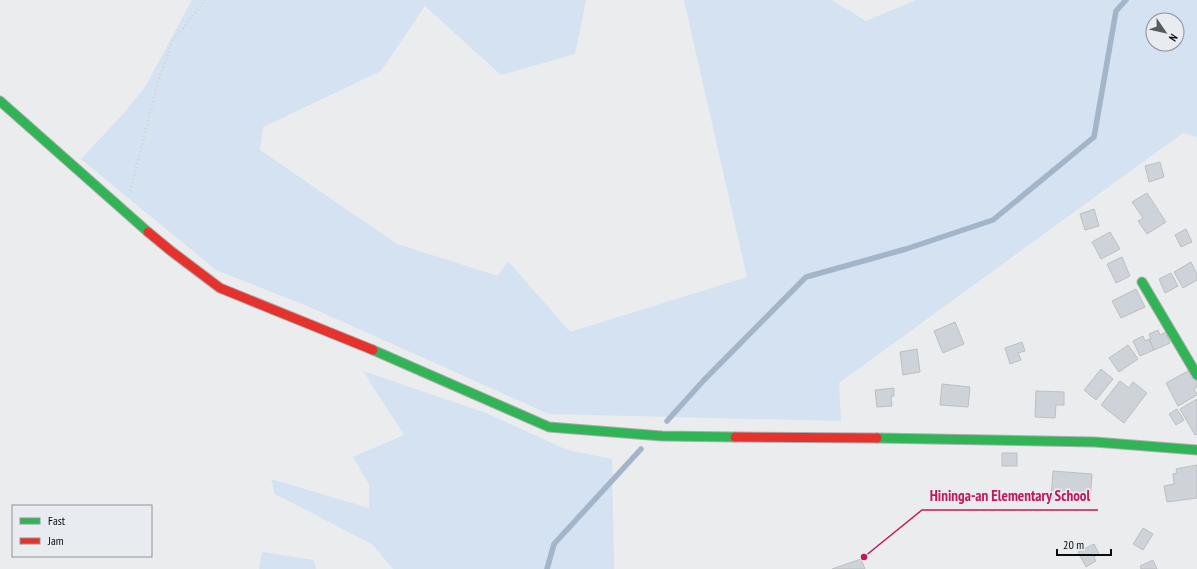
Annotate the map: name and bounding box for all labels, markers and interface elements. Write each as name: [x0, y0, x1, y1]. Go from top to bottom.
north arrow: [1145, 12, 1185, 52]
text: N: [1166, 31, 1181, 44]
callout: Hininga-an Elementary School: [922, 483, 1098, 510]
text: Hininga-an Elementary School: [930, 486, 1090, 505]
legend: [12, 505, 152, 557]
text: Fast: [48, 513, 66, 528]
scale bar: [1057, 531, 1111, 557]
text: Jam: [47, 533, 64, 548]
text: 20 m: [1063, 537, 1084, 552]

